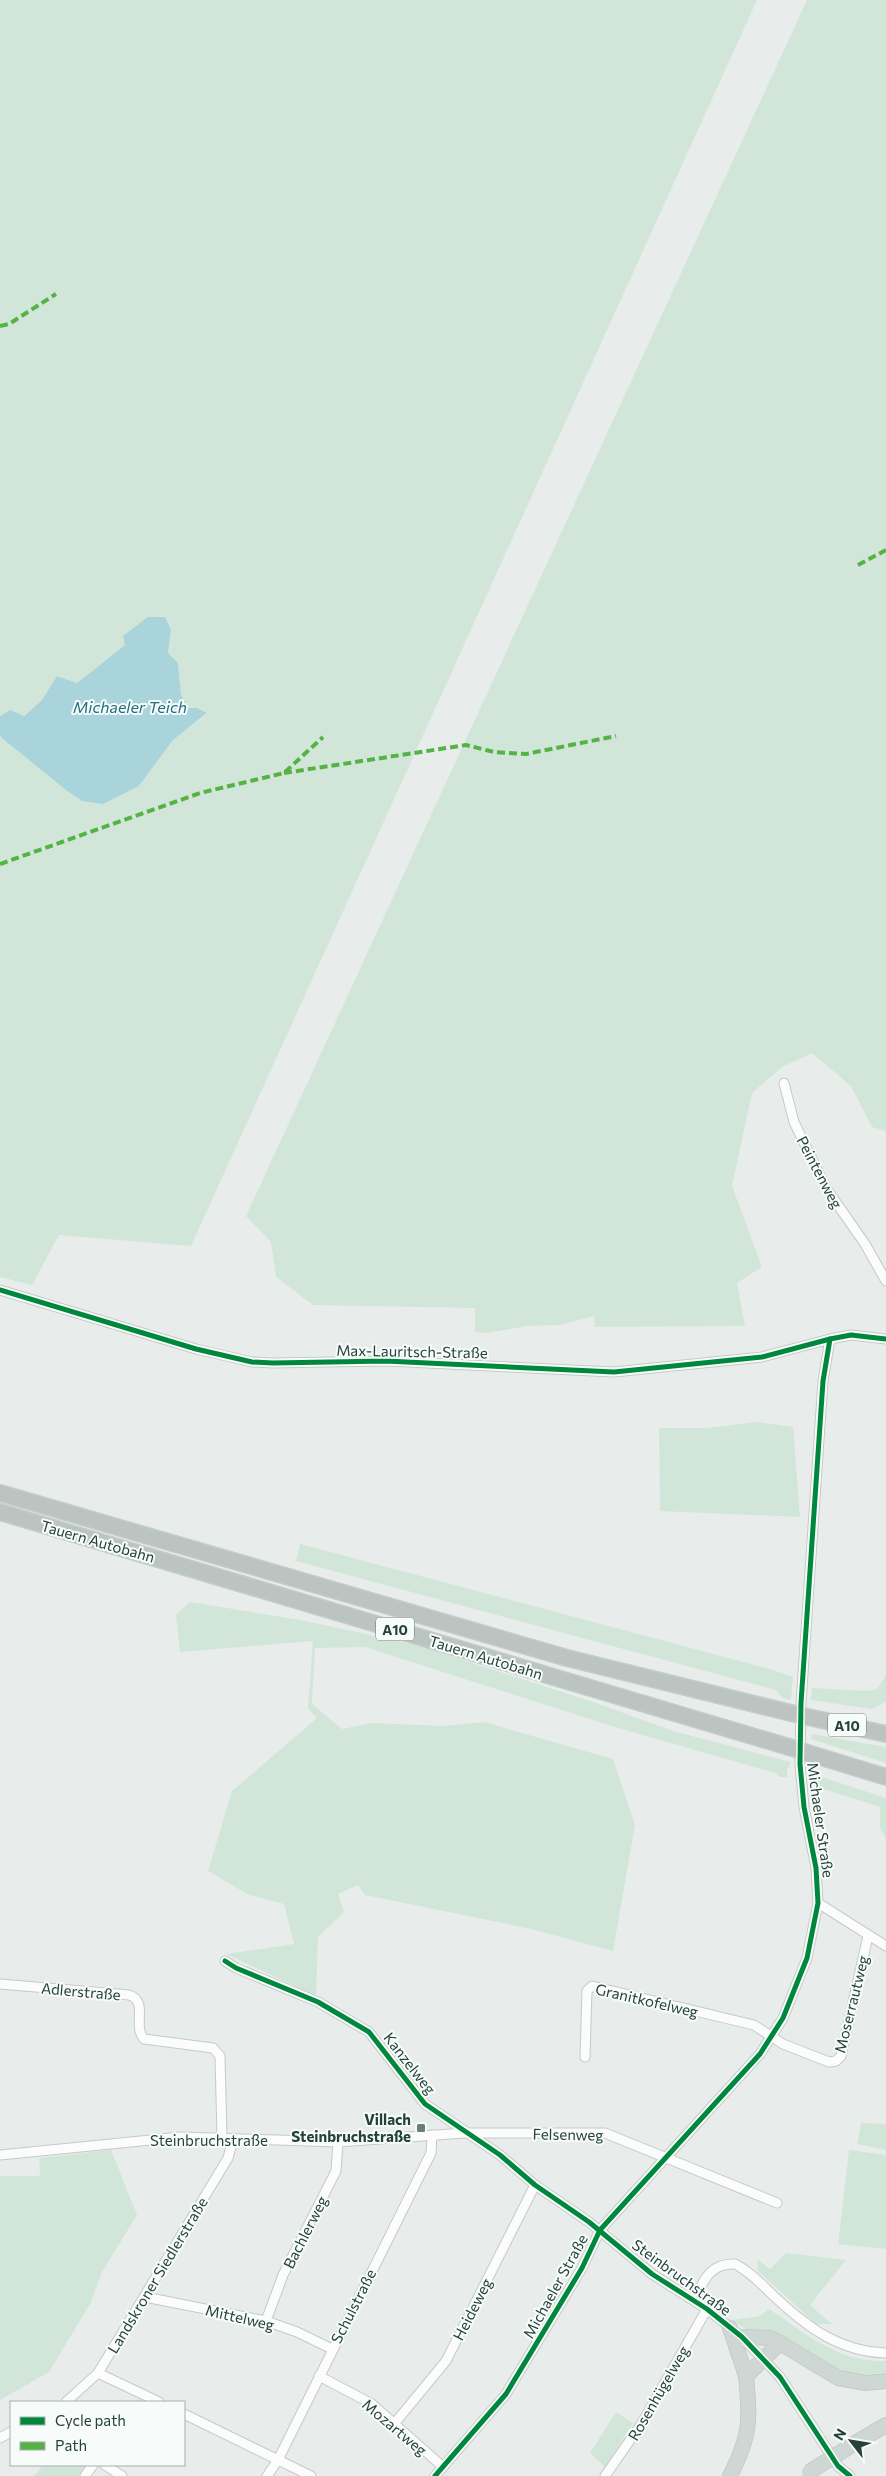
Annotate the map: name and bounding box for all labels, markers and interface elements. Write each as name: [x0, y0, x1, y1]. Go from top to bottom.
water label: Michaeler Teich: [73, 697, 187, 716]
street label: Peintenweg: [793, 1133, 847, 1211]
street label: Max-Lauritsch-Straße: [336, 1341, 488, 1361]
street label: Tauern Autobahn: [39, 1516, 157, 1566]
road number: A10: [376, 1618, 414, 1640]
street label: Tauern Autobahn: [427, 1631, 545, 1683]
road number: A10: [828, 1714, 866, 1736]
street label: Michaeler Straße: [804, 1761, 838, 1879]
street label: Moserrautweg: [830, 1953, 872, 2055]
street label: Adlerstraße: [40, 1979, 122, 2003]
street label: Granitkofelweg: [594, 1979, 700, 2021]
street label: Kanzelweg: [380, 2029, 440, 2097]
place label: Villach Steinbruchstraße: [291, 2110, 411, 2145]
marker: Villach Steinbruchstraße: [415, 2122, 427, 2134]
street label: Felsenweg: [532, 2124, 604, 2144]
street label: Steinbruchstraße: [150, 2131, 268, 2149]
street label: Bachlerweg: [279, 2193, 331, 2271]
street label: Landskroner Siedlerstraße: [103, 2194, 211, 2356]
street label: Michaeler Straße: [519, 2231, 591, 2341]
street label: Steinbruchstraße: [629, 2235, 735, 2319]
street label: Schulstraße: [327, 2266, 379, 2346]
street label: Heideweg: [449, 2275, 495, 2343]
street label: Mittelweg: [204, 2300, 276, 2334]
street label: Rosenhügelweg: [624, 2343, 692, 2443]
street label: Mozartweg: [359, 2395, 431, 2459]
legend: [10, 2401, 185, 2466]
text: Cycle path: [55, 2411, 126, 2429]
north arrow: [826, 2416, 876, 2466]
text: N: [829, 2425, 849, 2443]
text: Path: [55, 2436, 87, 2454]

